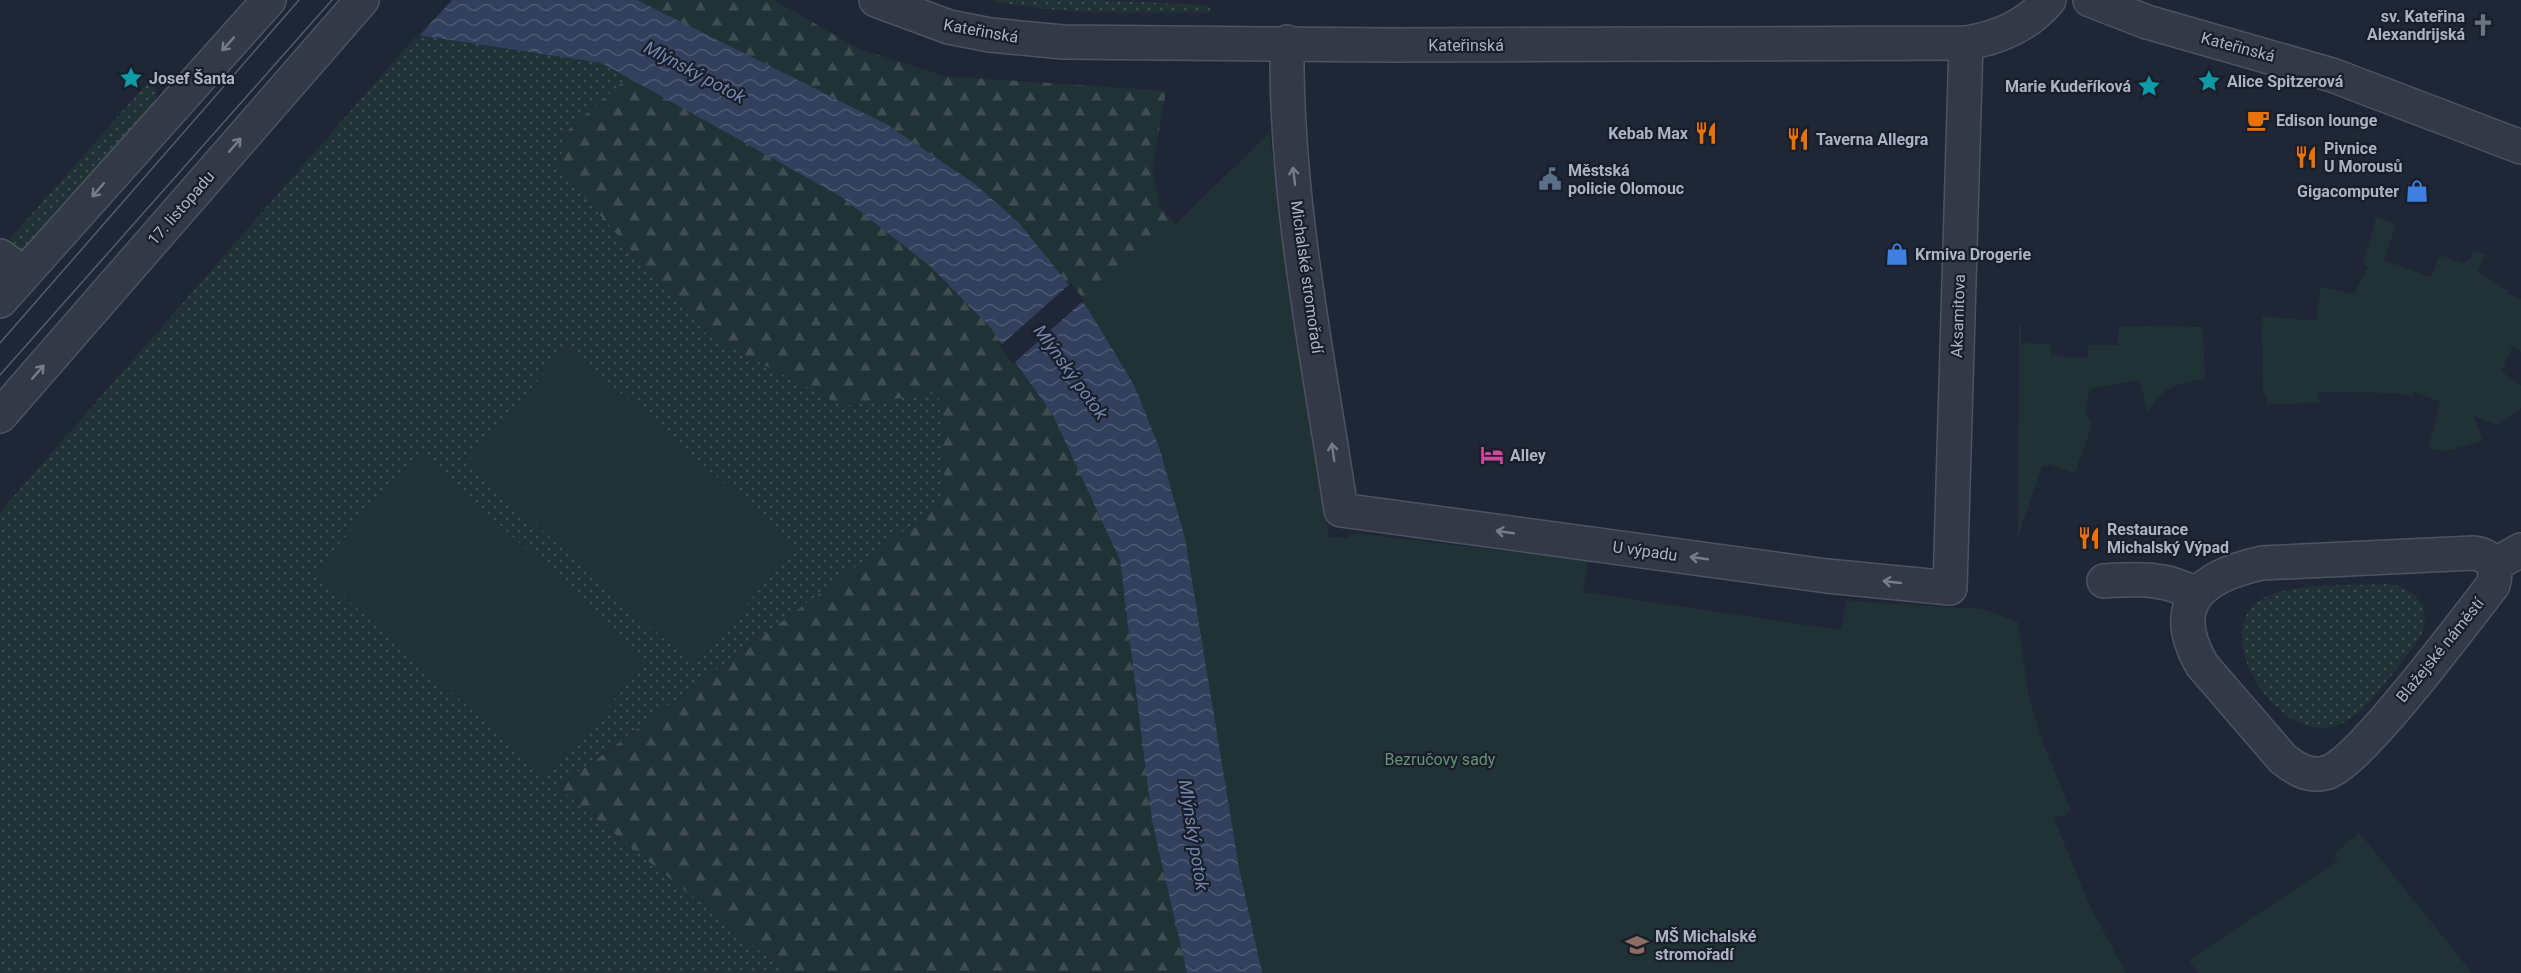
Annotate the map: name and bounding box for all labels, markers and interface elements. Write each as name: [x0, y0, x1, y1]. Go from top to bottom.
place label: sv. Kateřina Alexandrijská: [2367, 7, 2465, 44]
church icon: sv. Kateřina Alexandrijská: [2470, 12, 2496, 38]
street label: Kateřinská: [942, 15, 1020, 47]
street label: Kateřinská: [2199, 28, 2277, 66]
water label: Mlýnský potok: [641, 36, 750, 108]
street label: Kateřinská: [1428, 36, 1504, 55]
one-way arrow: [221, 37, 235, 52]
place icon: Josef Šanta: [118, 65, 144, 91]
place icon: Alice Spitzerová: [2196, 68, 2222, 94]
place label: Josef Šanta: [149, 69, 235, 88]
place label: Alice Spitzerová: [2227, 72, 2344, 91]
place icon: Marie Kudeříková: [2136, 73, 2162, 99]
place label: Marie Kudeříková: [2005, 77, 2131, 96]
cafe icon: Edison lounge: [2245, 107, 2271, 133]
place label: Edison lounge: [2276, 111, 2378, 130]
restaurant icon: Kebab Max: [1693, 120, 1719, 146]
place label: Kebab Max: [1608, 124, 1689, 143]
restaurant icon: Taverna Allegra: [1785, 126, 1811, 152]
place label: Taverna Allegra: [1816, 130, 1929, 149]
one-way arrow: [228, 138, 242, 153]
place label: Pivnice U Morousů: [2324, 139, 2402, 176]
restaurant icon: Pivnice U Morousů: [2293, 144, 2319, 170]
place label: Městská policie Olomouc: [1568, 161, 1684, 198]
public building icon: Městská policie Olomouc: [1537, 166, 1563, 192]
street label: 17. listopadu: [144, 167, 218, 249]
one-way arrow: [1288, 167, 1299, 187]
shop icon: Gigacomputer: [2404, 178, 2430, 204]
one-way arrow: [91, 182, 105, 197]
place label: Gigacomputer: [2297, 182, 2399, 201]
street label: Michalské stromořadí: [1287, 199, 1327, 356]
shop icon: Krmiva Drogerie: [1884, 241, 1910, 267]
place label: Krmiva Drogerie: [1915, 245, 2032, 264]
street label: Aksamitova: [1947, 274, 1969, 358]
water label: Mlýnský potok: [1030, 321, 1113, 424]
one-way arrow: [31, 365, 45, 380]
hotel icon: Alley: [1479, 442, 1505, 468]
one-way arrow: [1327, 443, 1338, 463]
place label: Alley: [1510, 446, 1547, 465]
place label: Restaurace Michalský Výpad: [2107, 520, 2229, 557]
restaurant icon: Restaurace Michalský Výpad: [2076, 525, 2102, 551]
one-way arrow: [1496, 527, 1516, 538]
street label: U výpadu: [1611, 537, 1679, 565]
one-way arrow: [1689, 553, 1709, 564]
one-way arrow: [1883, 576, 1902, 587]
street label: Blažejské náměstí: [2392, 593, 2489, 706]
park label: Bezručovy sady: [1385, 750, 1496, 769]
water label: Mlýnský potok: [1175, 778, 1213, 893]
place label: MŠ Michalské stromořadí: [1655, 927, 1757, 964]
school or university icon: MŠ Michalské stromořadí: [1624, 932, 1650, 958]

